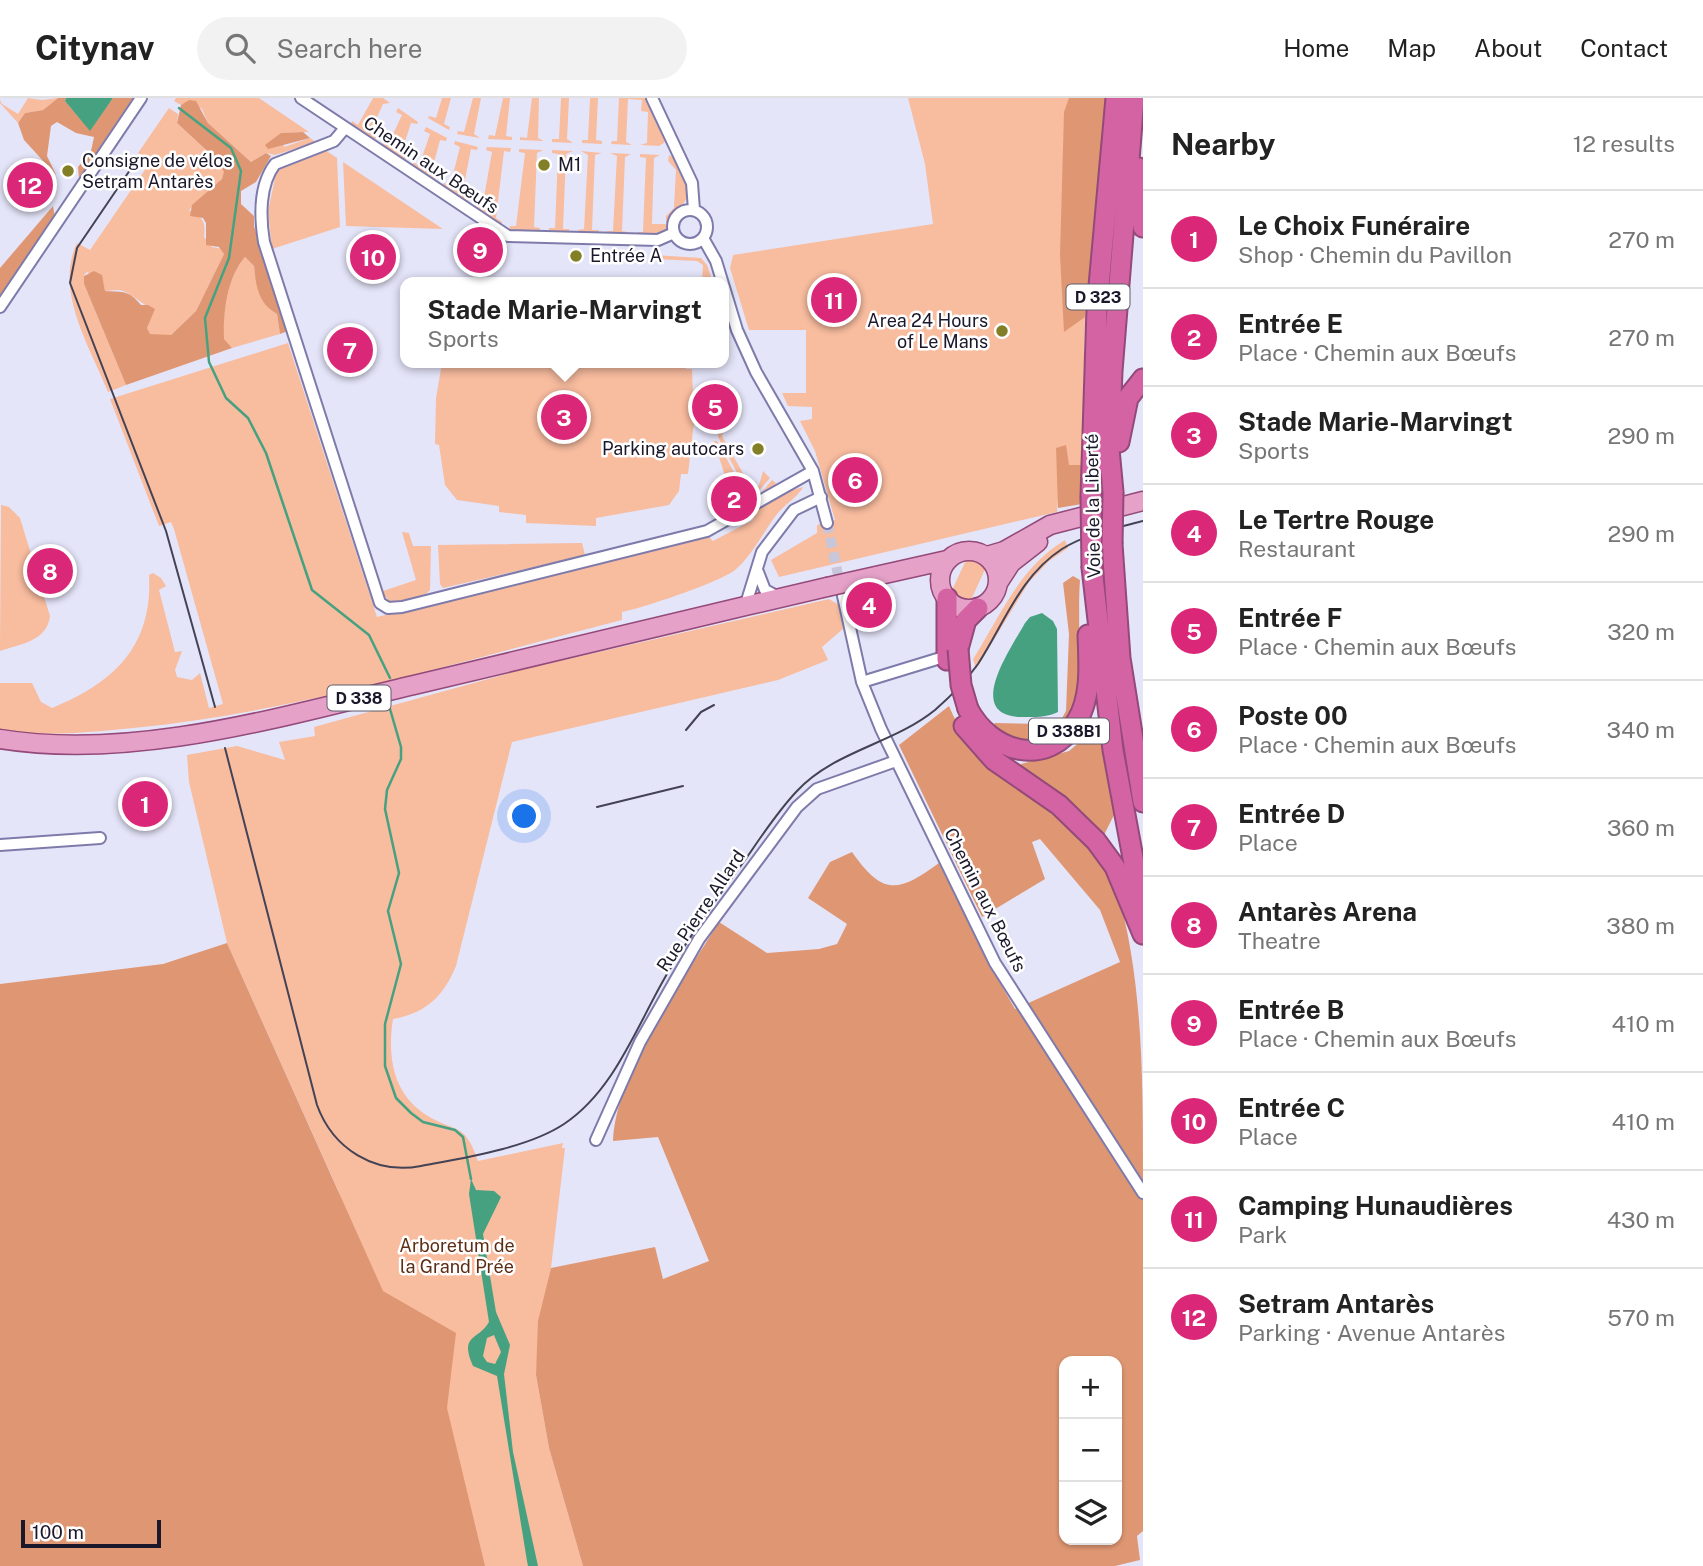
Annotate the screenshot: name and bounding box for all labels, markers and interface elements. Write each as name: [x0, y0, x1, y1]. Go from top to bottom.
search box: [197, 17, 687, 80]
text: Citynav: [35, 29, 155, 67]
icon: search: [221, 29, 259, 67]
text: Search here: [277, 33, 423, 64]
text: Home: [1283, 34, 1349, 62]
text: Map: [1387, 34, 1436, 62]
text: About: [1474, 34, 1542, 62]
text: Contact: [1580, 34, 1668, 62]
street label: Chemin aux Bœufs: [360, 112, 503, 218]
text: Nearby: [1171, 126, 1275, 162]
text: 12 results: [1573, 130, 1675, 157]
place label: Consigne de vélos Setram Antarès: [82, 150, 233, 192]
place label: M1: [558, 154, 581, 175]
marker: M1: [536, 157, 552, 173]
pin: 12: [7, 159, 53, 211]
marker: Consigne de vélos Setram Antarès: [60, 163, 76, 179]
text: Le Choix Funéraire: [1238, 210, 1470, 241]
pin: 9: [457, 224, 503, 276]
text: 1: [1189, 226, 1199, 253]
text: 270 m: [1608, 226, 1675, 253]
pin: 10: [350, 231, 396, 283]
text: Shop · Chemin du Pavillon: [1238, 241, 1512, 268]
place label: Entrée A: [590, 245, 662, 266]
marker: Entrée A: [568, 248, 584, 264]
pin: 11: [811, 274, 857, 326]
popup: [400, 277, 729, 368]
road number: D 323: [1066, 284, 1130, 309]
text: Stade Marie-Marvingt: [427, 294, 702, 325]
text: Entrée E: [1238, 308, 1343, 339]
place label: Area 24 Hours of Le Mans: [867, 310, 988, 352]
marker: Area 24 Hours of Le Mans: [994, 323, 1010, 339]
pin: 7: [327, 324, 373, 376]
text: 2: [1187, 324, 1201, 351]
text: 270 m: [1608, 324, 1675, 351]
text: Sports: [427, 325, 499, 352]
text: Place · Chemin aux Bœufs: [1238, 339, 1516, 366]
pin: 5: [692, 381, 738, 433]
pin: 3: [541, 391, 587, 443]
text: Stade Marie-Marvingt: [1238, 406, 1513, 437]
text: 3: [1186, 422, 1202, 449]
text: 290 m: [1608, 422, 1675, 449]
street label: Voie de la Liberté: [1081, 434, 1104, 579]
text: Sports: [1238, 437, 1309, 464]
place label: Parking autocars: [602, 438, 744, 459]
marker: Parking autocars: [750, 441, 766, 457]
pin: 6: [832, 454, 878, 506]
pin: 2: [711, 473, 757, 525]
text: Le Tertre Rouge: [1238, 504, 1434, 535]
text: 4: [1186, 520, 1202, 547]
text: 290 m: [1608, 520, 1675, 547]
text: Restaurant: [1238, 535, 1356, 562]
pin: 8: [27, 545, 73, 597]
pin: 4: [846, 579, 892, 631]
text: Entrée F: [1238, 602, 1343, 633]
text: 5: [1186, 618, 1202, 645]
text: 320 m: [1607, 618, 1675, 645]
text: Place · Chemin aux Bœufs: [1238, 633, 1516, 660]
road number: D 338: [328, 685, 390, 710]
text: Poste 00: [1238, 700, 1348, 731]
text: 6: [1186, 716, 1202, 743]
text: 340 m: [1607, 716, 1675, 743]
road number: D 338B1: [1029, 718, 1109, 744]
text: Place · Chemin aux Bœufs: [1238, 731, 1516, 758]
pin: 1: [122, 778, 168, 830]
text: Entrée D: [1238, 798, 1345, 829]
your location: [507, 799, 541, 833]
text: 7: [1187, 814, 1201, 841]
text: 360 m: [1607, 814, 1675, 841]
street label: Chemin aux Bœufs: [940, 824, 1031, 975]
text: Place: [1238, 829, 1298, 856]
street label: Rue Pierre Allard: [652, 846, 749, 976]
text: Antarès Arena: [1238, 896, 1417, 927]
text: 8: [1186, 912, 1202, 939]
text: 380 m: [1606, 912, 1675, 939]
text: Theatre: [1238, 927, 1321, 954]
text: Entrée B: [1238, 994, 1344, 1025]
text: 9: [1186, 1010, 1202, 1037]
text: 410 m: [1612, 1010, 1675, 1037]
text: Place · Chemin aux Bœufs: [1238, 1025, 1516, 1052]
text: Entrée C: [1238, 1092, 1345, 1123]
text: 10: [1182, 1108, 1206, 1135]
text: 410 m: [1612, 1108, 1675, 1135]
text: Place: [1238, 1123, 1298, 1150]
text: Camping Hunaudières: [1238, 1190, 1513, 1221]
text: 11: [1184, 1206, 1204, 1233]
text: 430 m: [1607, 1206, 1675, 1233]
text: Park: [1238, 1221, 1287, 1248]
park label: Arboretum de la Grand Prée: [399, 1235, 515, 1277]
text: Setram Antarès: [1238, 1288, 1434, 1319]
text: 12: [1182, 1304, 1206, 1331]
text: 570 m: [1607, 1304, 1675, 1331]
text: Parking · Avenue Antarès: [1238, 1319, 1505, 1346]
map controls: [1059, 1356, 1122, 1545]
button: +: [1059, 1356, 1122, 1419]
button: −: [1059, 1419, 1122, 1482]
button: layers: [1059, 1482, 1122, 1545]
scale bar: [21, 1517, 161, 1549]
text: 100 m: [32, 1521, 84, 1543]

